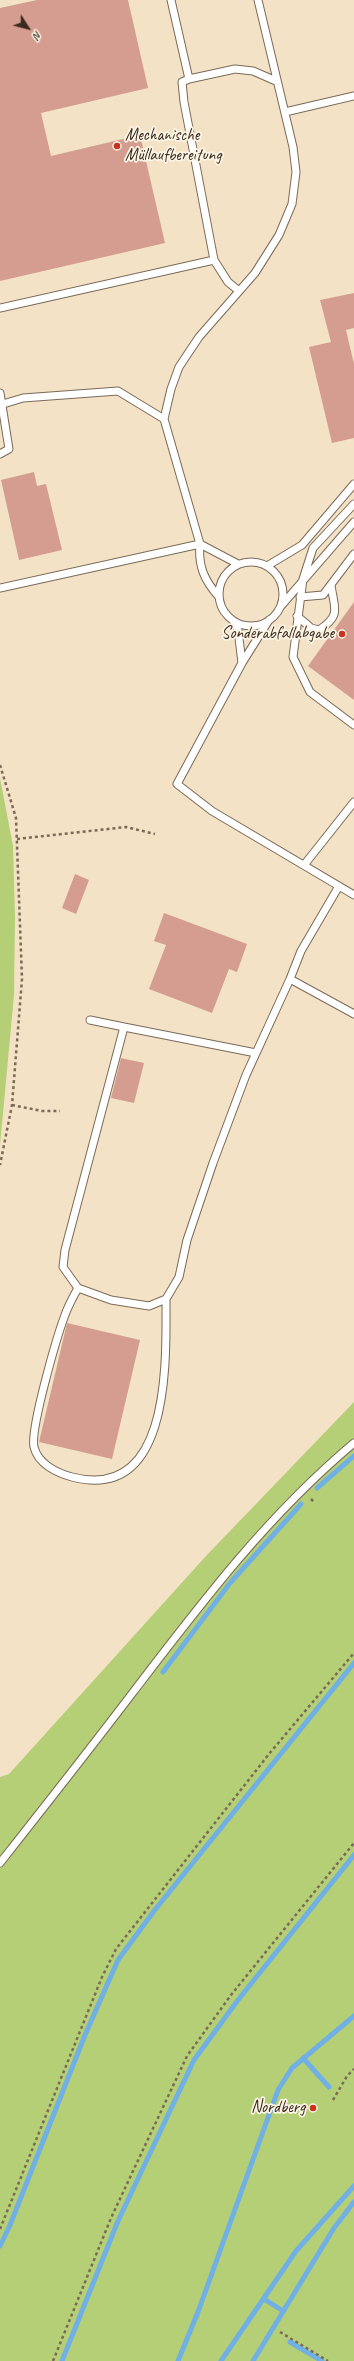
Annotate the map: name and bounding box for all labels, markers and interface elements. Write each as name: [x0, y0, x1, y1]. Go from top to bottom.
north arrow: [8, 8, 48, 48]
text: N: [30, 28, 45, 42]
place label: Mechanische Müllaufbereitung: [125, 126, 221, 166]
marker: Mechanische Müllaufbereitung: [112, 141, 122, 151]
place label: Sonderabfallabgabe: [221, 624, 334, 644]
marker: Sonderabfallabgabe: [337, 629, 347, 639]
place label: Nordberg: [251, 2098, 305, 2118]
marker: Nordberg: [308, 2103, 318, 2113]

